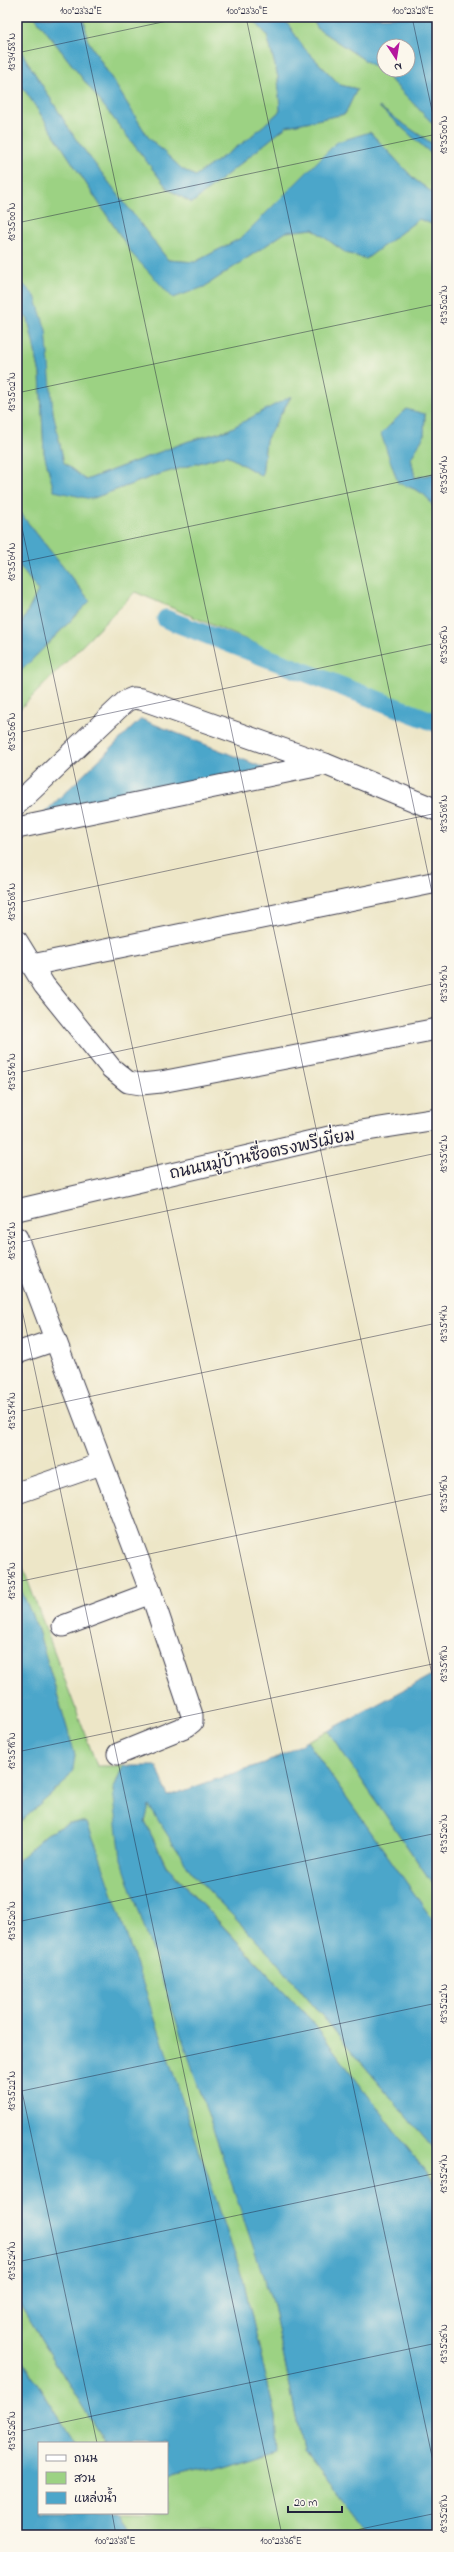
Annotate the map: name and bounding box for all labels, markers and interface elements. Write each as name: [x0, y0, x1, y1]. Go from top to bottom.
text: 100°23'32"E: [60, 4, 102, 19]
text: 100°23'30"E: [226, 4, 268, 19]
text: 100°23'28"E: [392, 4, 434, 19]
text: 13°34'58"N: [5, 33, 20, 71]
north arrow: [376, 38, 416, 78]
text: N: [393, 58, 403, 75]
text: 13°35'00"N: [437, 115, 452, 154]
text: 13°35'00"N: [5, 202, 20, 241]
text: 13°35'02"N: [437, 285, 452, 325]
text: 13°35'02"N: [5, 372, 20, 412]
text: 13°35'04"N: [437, 456, 452, 494]
text: 13°35'04"N: [5, 543, 20, 581]
text: 13°35'06"N: [437, 625, 452, 664]
text: 13°35'06"N: [5, 712, 20, 751]
text: 13°35'08"N: [437, 795, 452, 833]
text: 13°35'08"N: [5, 883, 20, 921]
text: 13°35'10"N: [437, 965, 452, 1003]
text: 13°35'10"N: [5, 1053, 20, 1091]
street label: ถนนหมู่บ้านซื่อตรงพรีเมี่ยม: [166, 1119, 357, 1186]
text: 13°35'12"N: [437, 1135, 452, 1173]
text: 13°35'12"N: [5, 1222, 20, 1260]
text: 13°35'14"N: [437, 1305, 452, 1343]
text: 13°35'14"N: [5, 1392, 20, 1430]
text: 13°35'16"N: [437, 1475, 452, 1513]
text: 13°35'16"N: [5, 1562, 20, 1600]
text: 13°35'18"N: [437, 1645, 452, 1682]
text: 13°35'18"N: [5, 1732, 20, 1769]
text: 13°35'20"N: [437, 1814, 452, 1854]
text: 13°35'20"N: [5, 1901, 20, 1941]
text: 13°35'22"N: [437, 1984, 452, 2024]
text: 13°35'22"N: [5, 2071, 20, 2111]
text: 13°35'24"N: [437, 2154, 452, 2194]
text: 13°35'24"N: [5, 2241, 20, 2281]
text: 13°35'26"N: [437, 2324, 452, 2364]
text: 13°35'26"N: [5, 2411, 20, 2451]
legend: [38, 2442, 168, 2514]
text: ถนน: [74, 2450, 98, 2468]
text: สวน: [74, 2470, 95, 2488]
text: แหล่งน้ำ: [74, 2487, 117, 2508]
scale bar: [288, 2488, 342, 2514]
text: 20 m: [294, 2494, 317, 2512]
text: 13°35'28"N: [437, 2494, 452, 2533]
text: 100°23'38"E: [95, 2534, 135, 2549]
text: 100°23'36"E: [260, 2534, 302, 2549]

